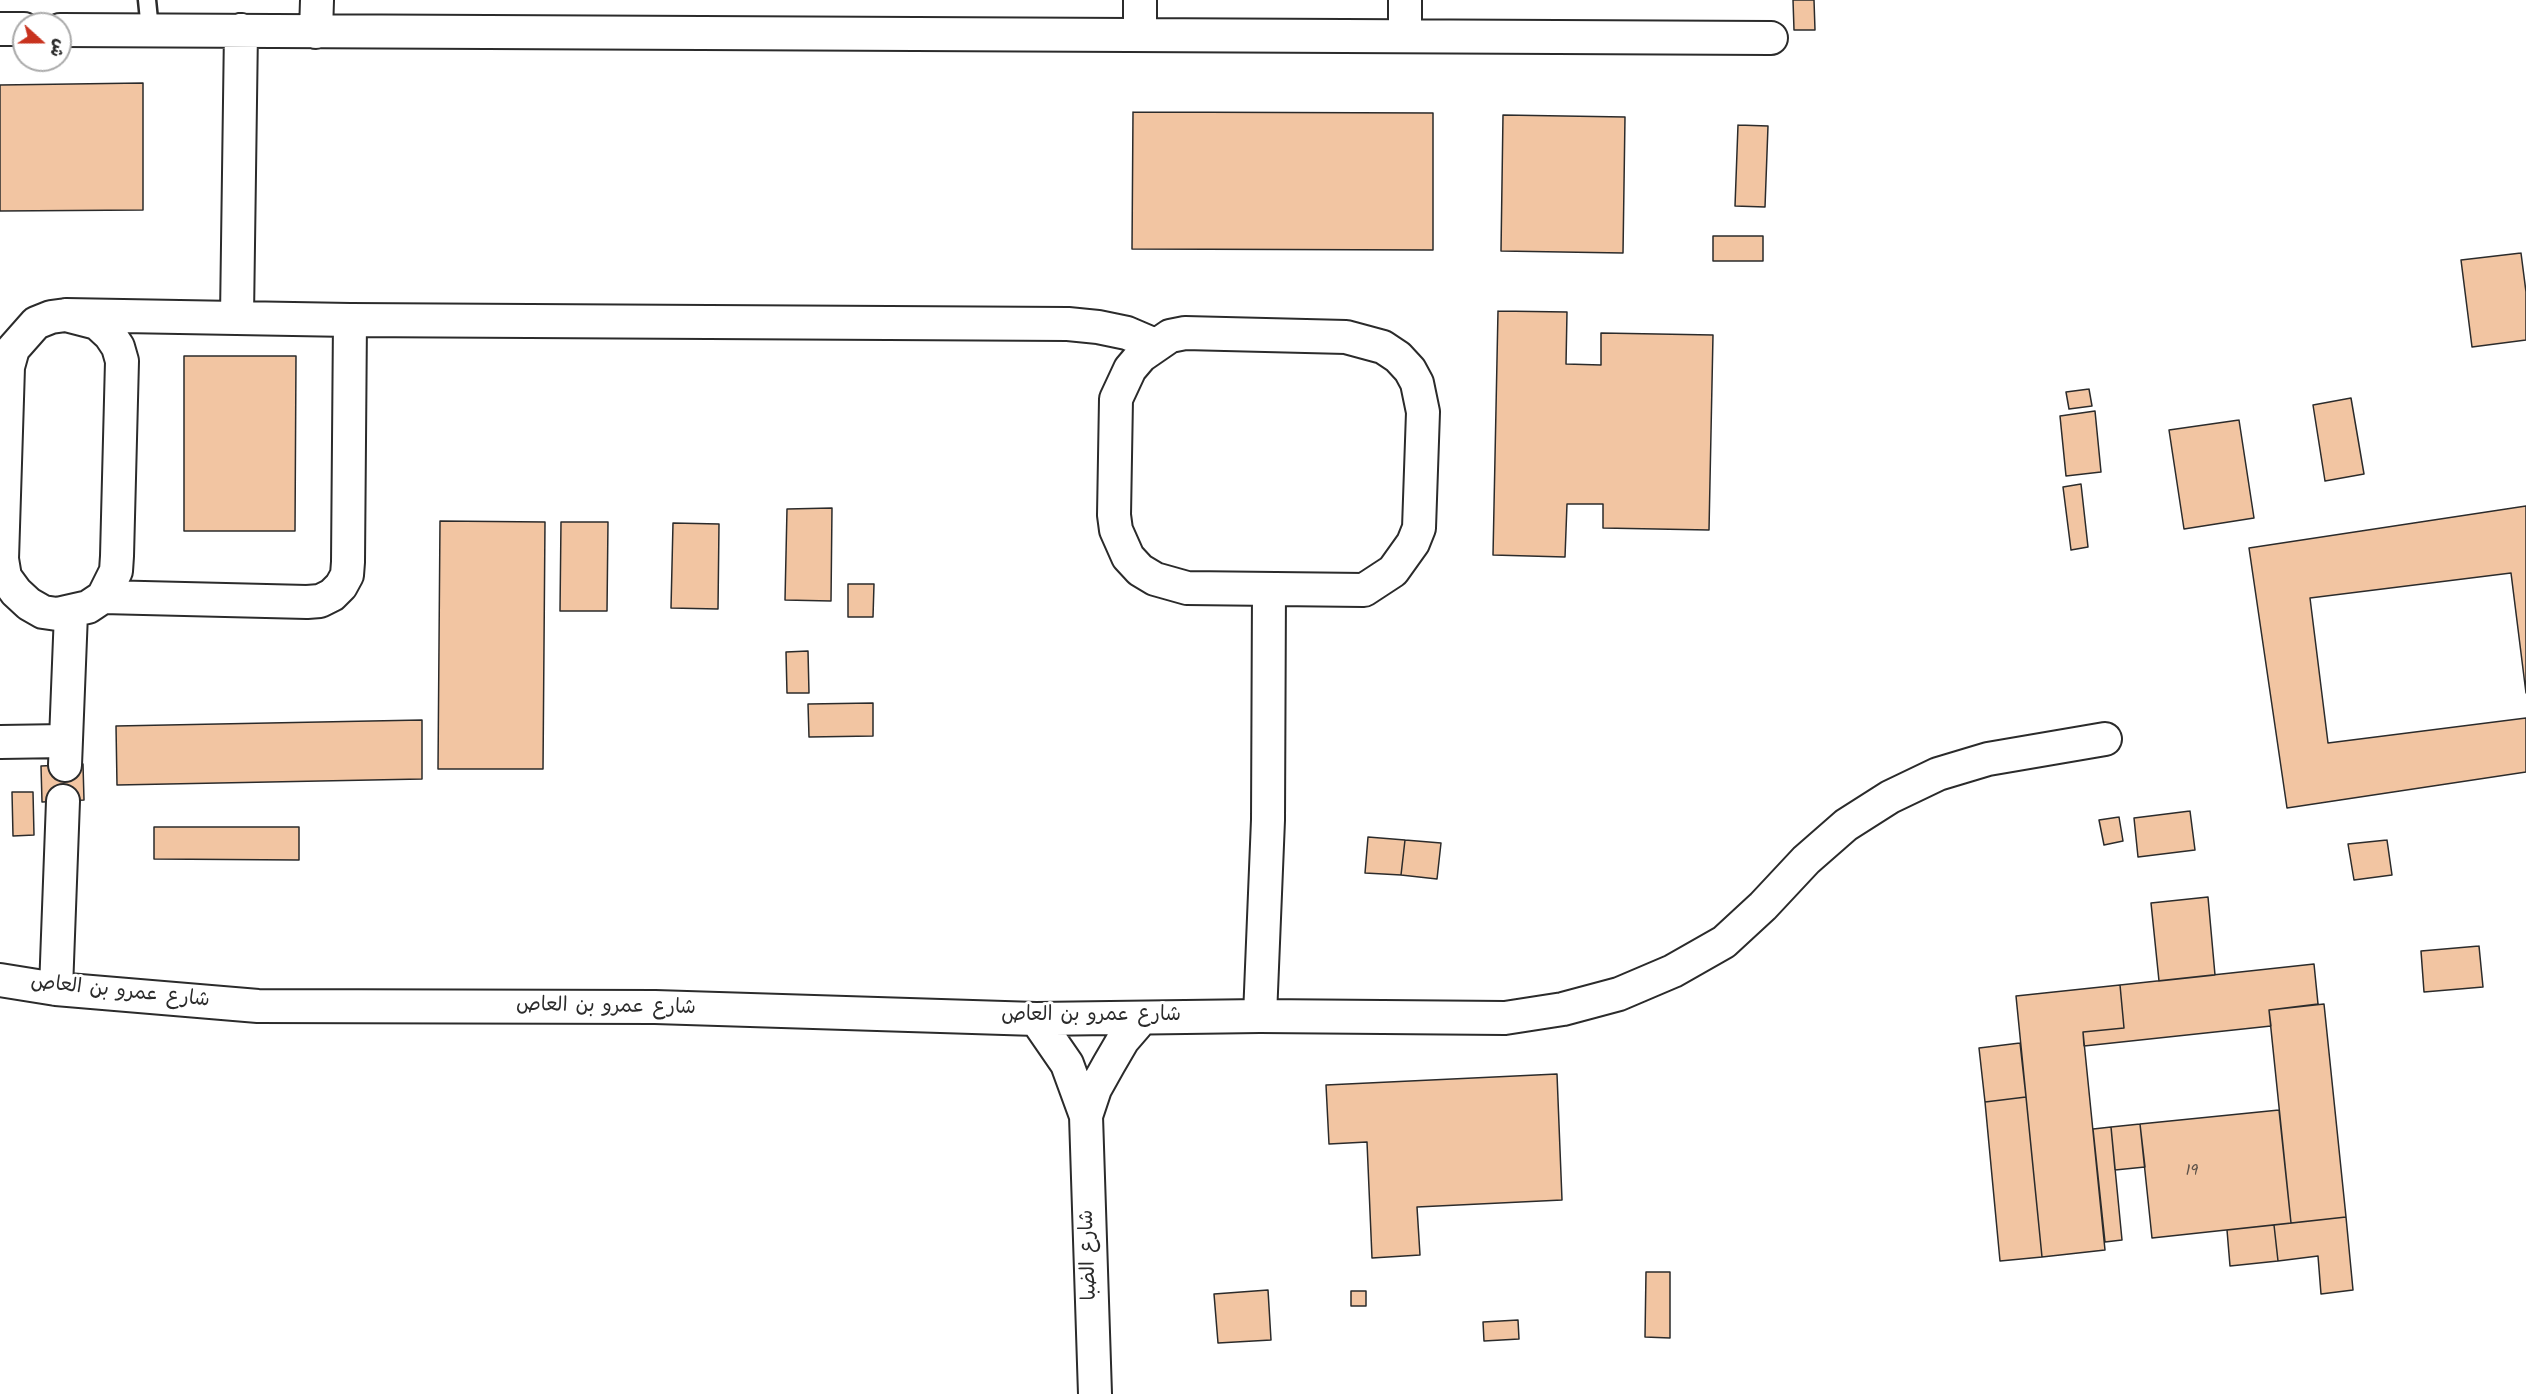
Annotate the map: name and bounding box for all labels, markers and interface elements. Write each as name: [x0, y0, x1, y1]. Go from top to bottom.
north arrow: [12, 12, 72, 72]
text: ش: [43, 35, 72, 61]
street label: شارع عمرو بن العاص: [29, 972, 211, 1014]
street label: شارع عمرو بن العاص: [516, 994, 696, 1022]
street label: شارع عمرو بن العاص: [1001, 1005, 1181, 1029]
house number: 19: [2186, 1162, 2198, 1182]
street label: شارع الضبا: [1076, 1209, 1104, 1301]

